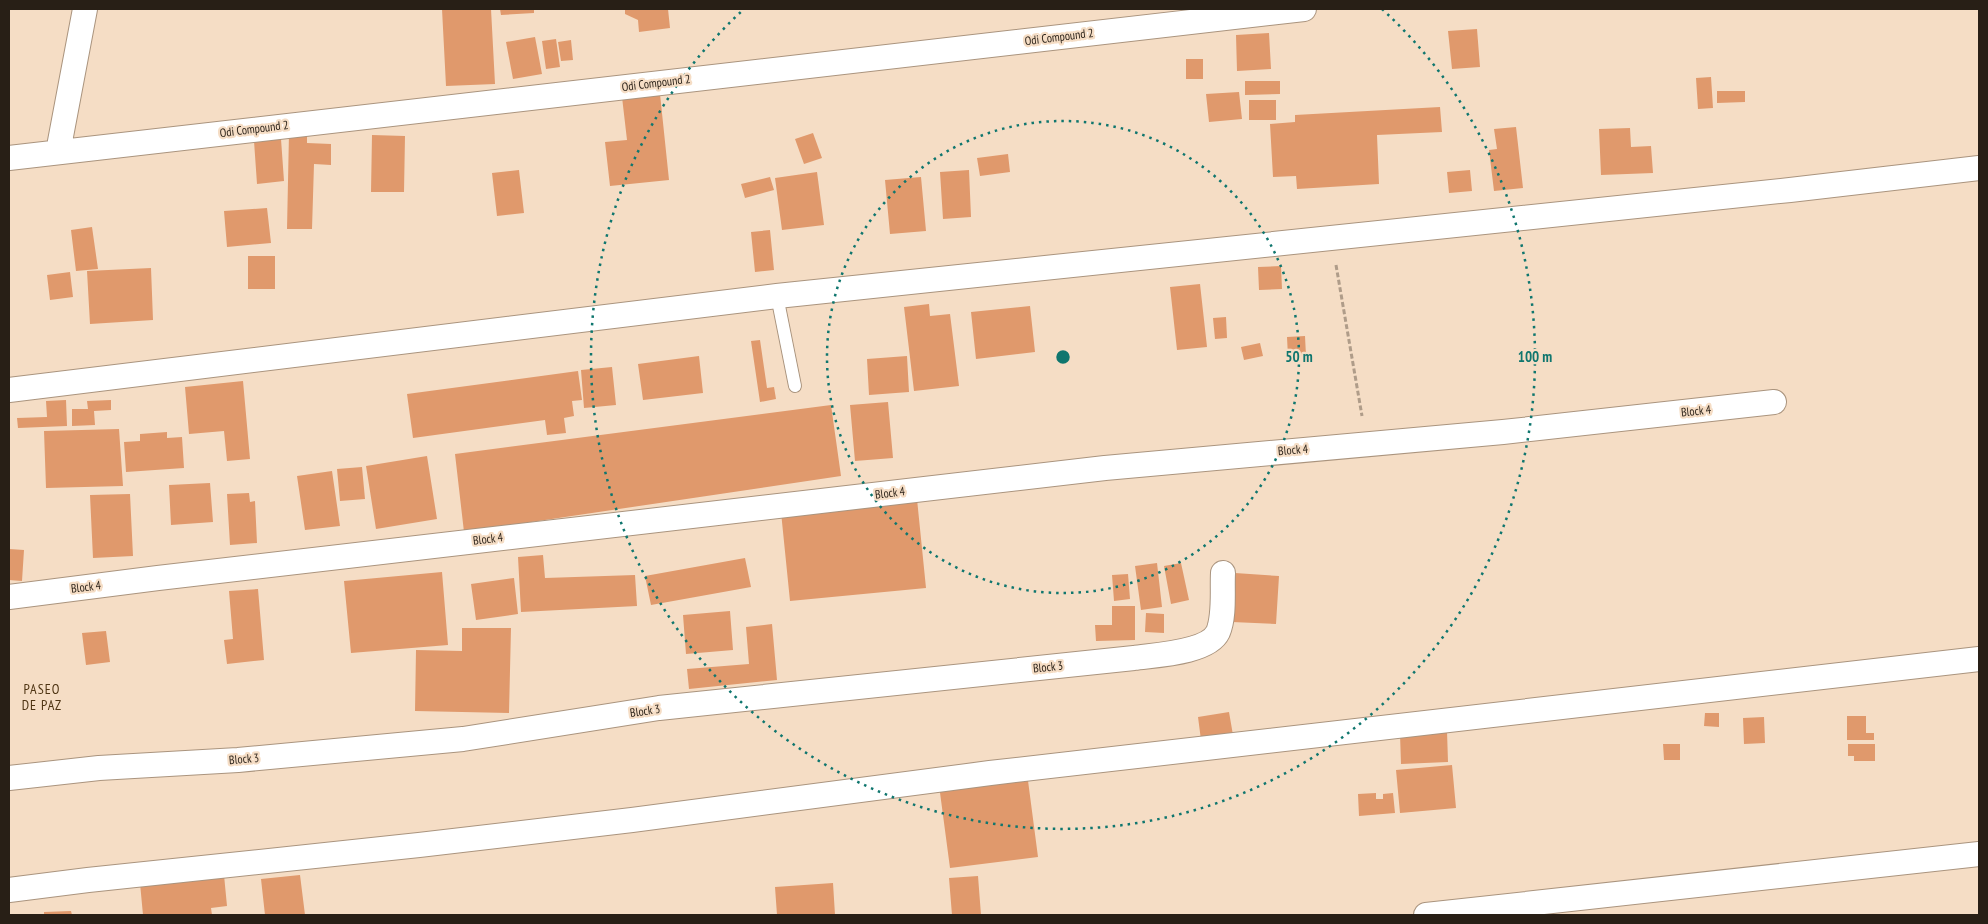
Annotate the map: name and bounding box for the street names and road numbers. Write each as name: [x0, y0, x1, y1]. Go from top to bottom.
street label: Odi Compound 2: [1024, 25, 1094, 48]
street label: Odi Compound 2: [621, 71, 691, 94]
street label: Odi Compound 2: [219, 117, 289, 140]
street label: Block 4: [1680, 401, 1712, 420]
street label: Block 4: [1277, 441, 1309, 458]
street label: Block 4: [874, 483, 906, 502]
street label: Block 4: [472, 529, 504, 548]
street label: Block 4: [70, 577, 102, 596]
street label: Block 3: [1032, 657, 1064, 676]
street label: Block 3: [629, 701, 661, 720]
street label: Block 3: [228, 750, 260, 767]

